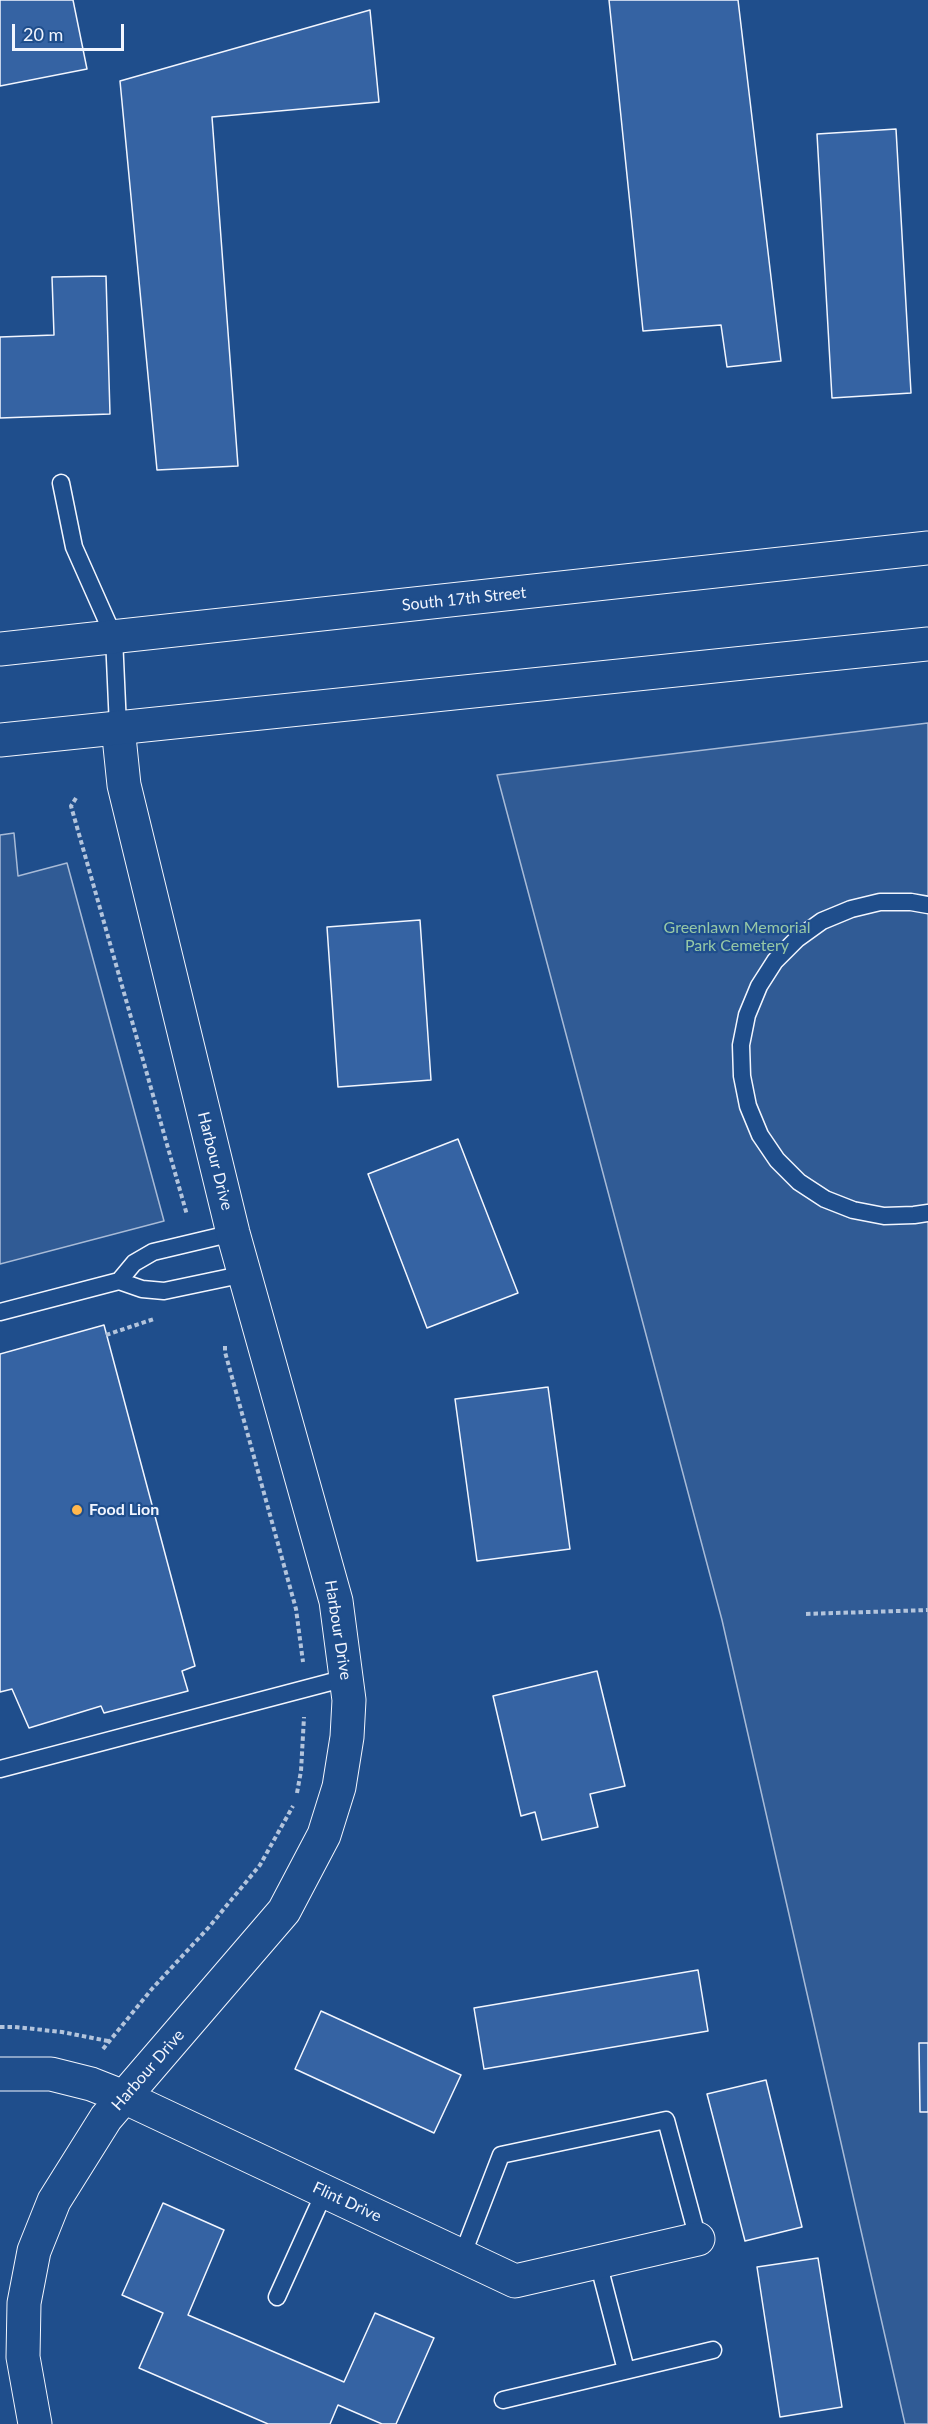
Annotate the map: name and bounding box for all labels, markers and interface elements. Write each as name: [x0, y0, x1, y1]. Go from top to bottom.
scale bar: [15, 12, 128, 50]
text: 20 m: [23, 23, 63, 45]
street label: South 17th Street: [401, 583, 527, 615]
park label: Greenlawn Memorial Park Cemetery: [664, 918, 810, 956]
street label: Harbour Drive: [193, 1110, 237, 1212]
place label: Food Lion: [89, 1500, 159, 1520]
marker: Food Lion: [70, 1503, 84, 1517]
street label: Harbour Drive: [321, 1579, 355, 1681]
street label: Harbour Drive: [108, 2026, 188, 2114]
street label: Flint Drive: [310, 2178, 384, 2226]

